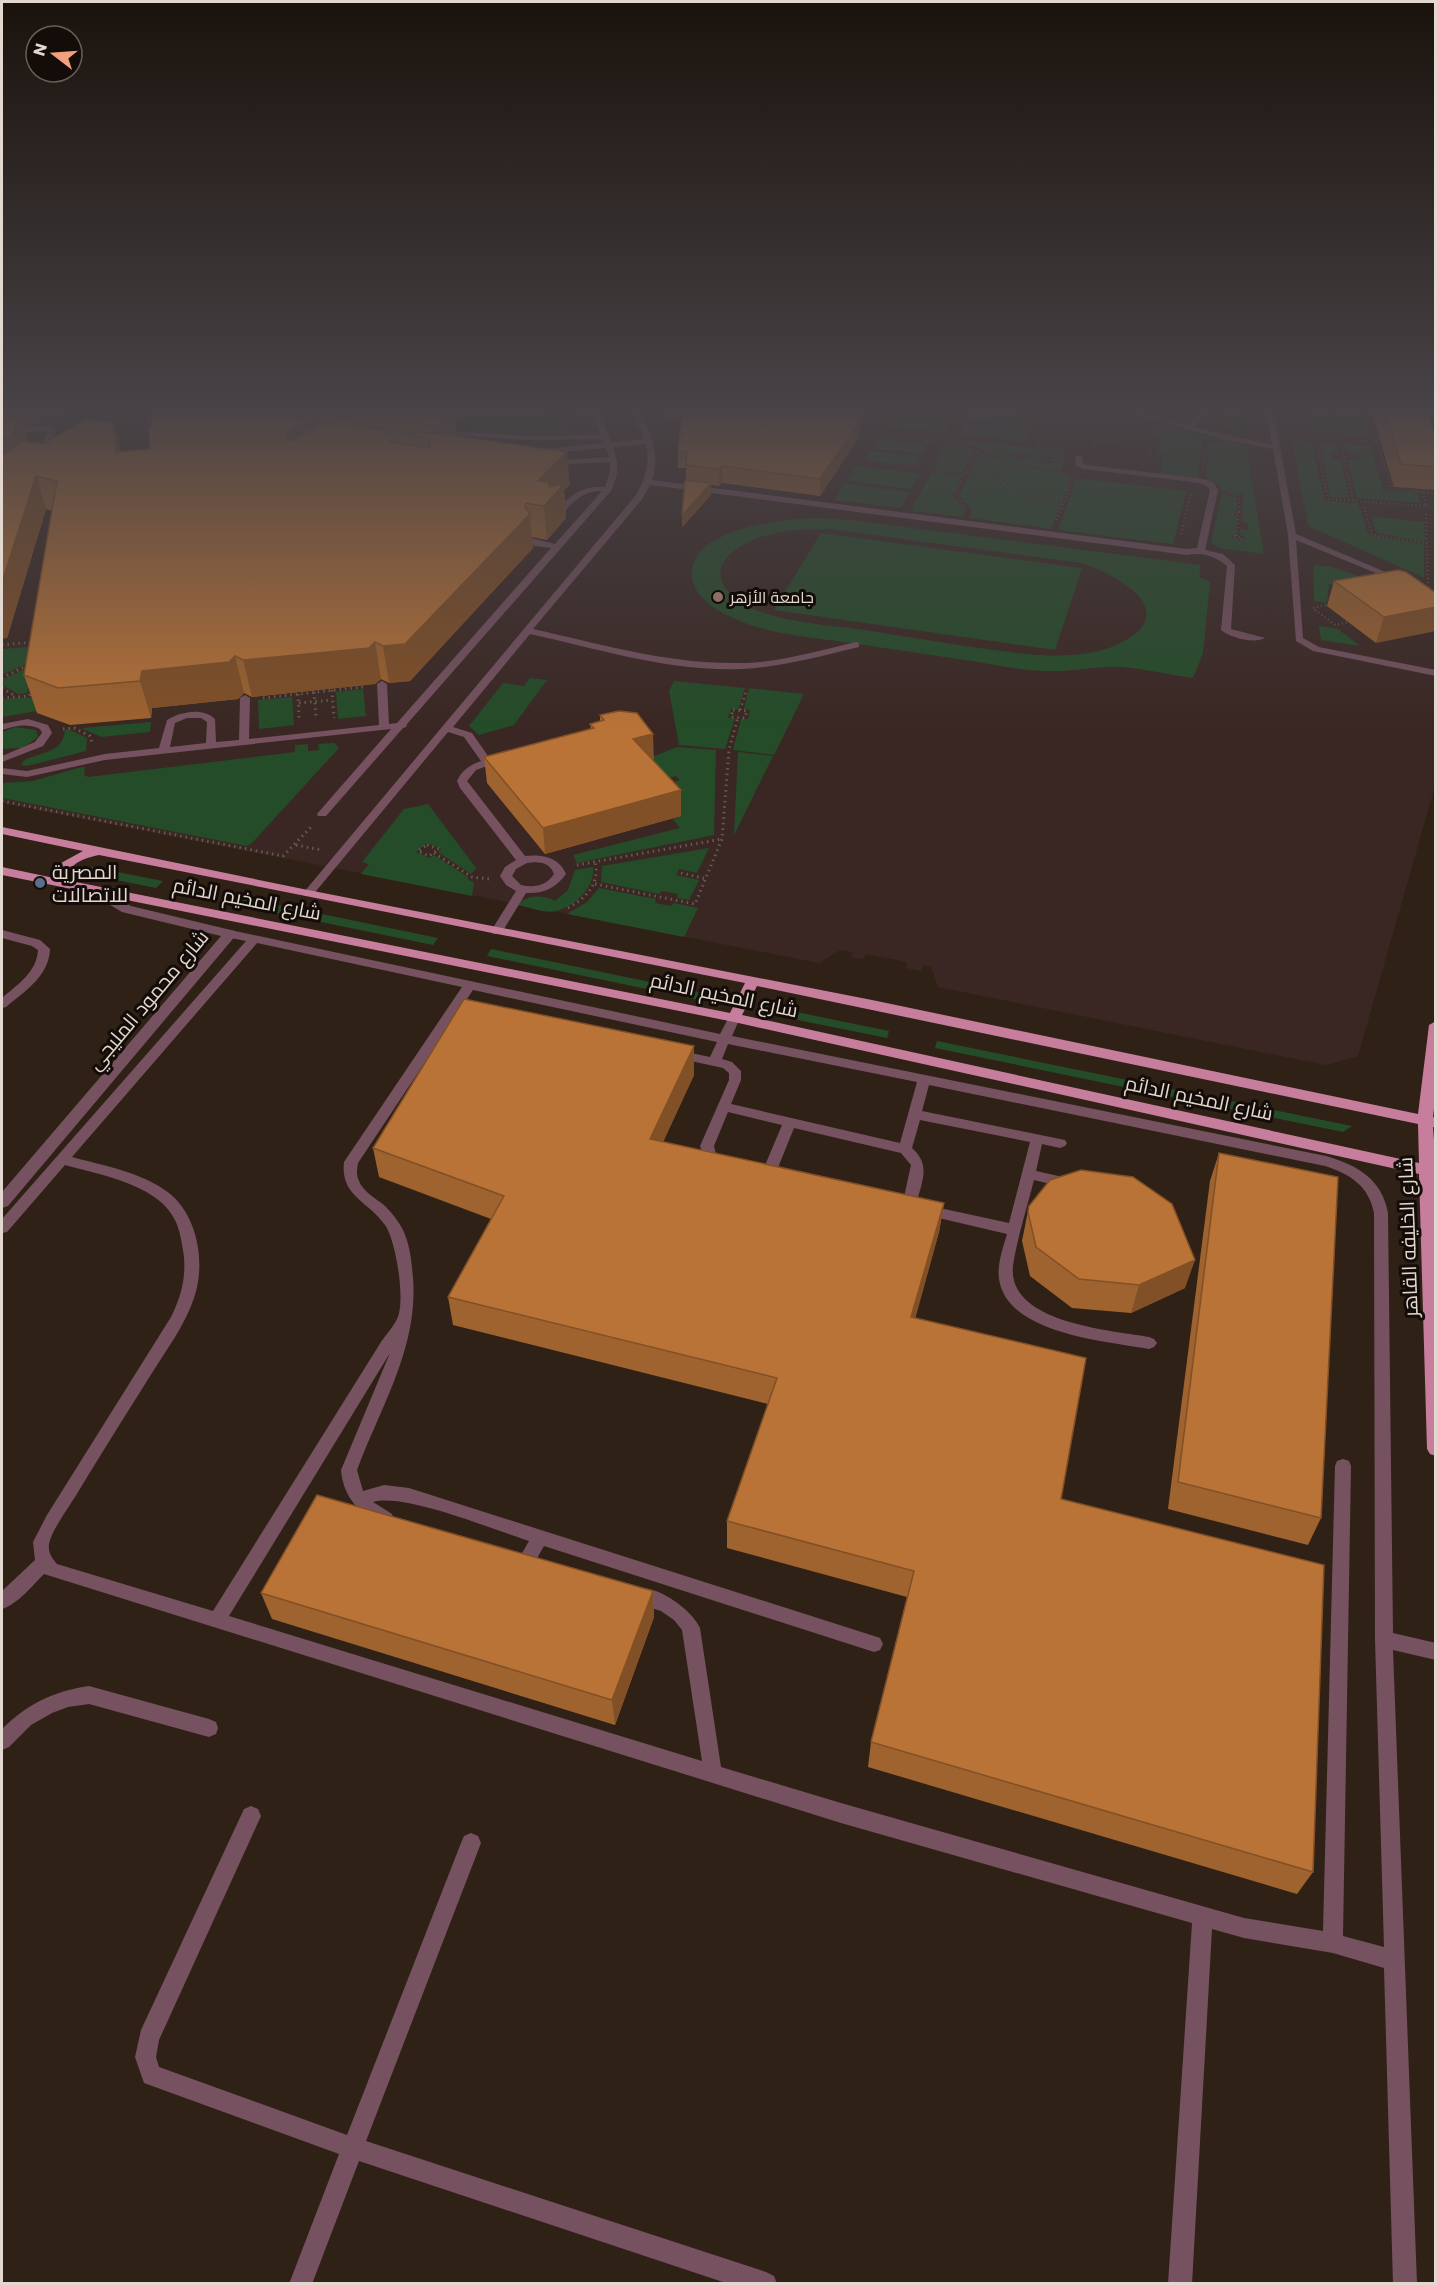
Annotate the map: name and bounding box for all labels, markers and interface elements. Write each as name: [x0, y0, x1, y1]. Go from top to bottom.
north arrow: [24, 24, 84, 84]
text: N: [27, 41, 53, 59]
place label: جامعة الأزهر: [729, 586, 814, 609]
marker: جامعة الأزهر: [711, 590, 725, 604]
place label: المصرية للاتصالات: [52, 858, 128, 909]
street label: شارع المخيم الدائم: [171, 871, 323, 927]
marker: المصرية للاتصالات: [33, 876, 47, 890]
street label: شارع محمود المليجي: [81, 924, 217, 1077]
street label: شارع المخيم الدائم: [648, 966, 800, 1024]
street label: شارع المخيم الدائم: [1123, 1069, 1275, 1127]
street label: شارع الخليفه القاهر: [1391, 1156, 1425, 1319]

